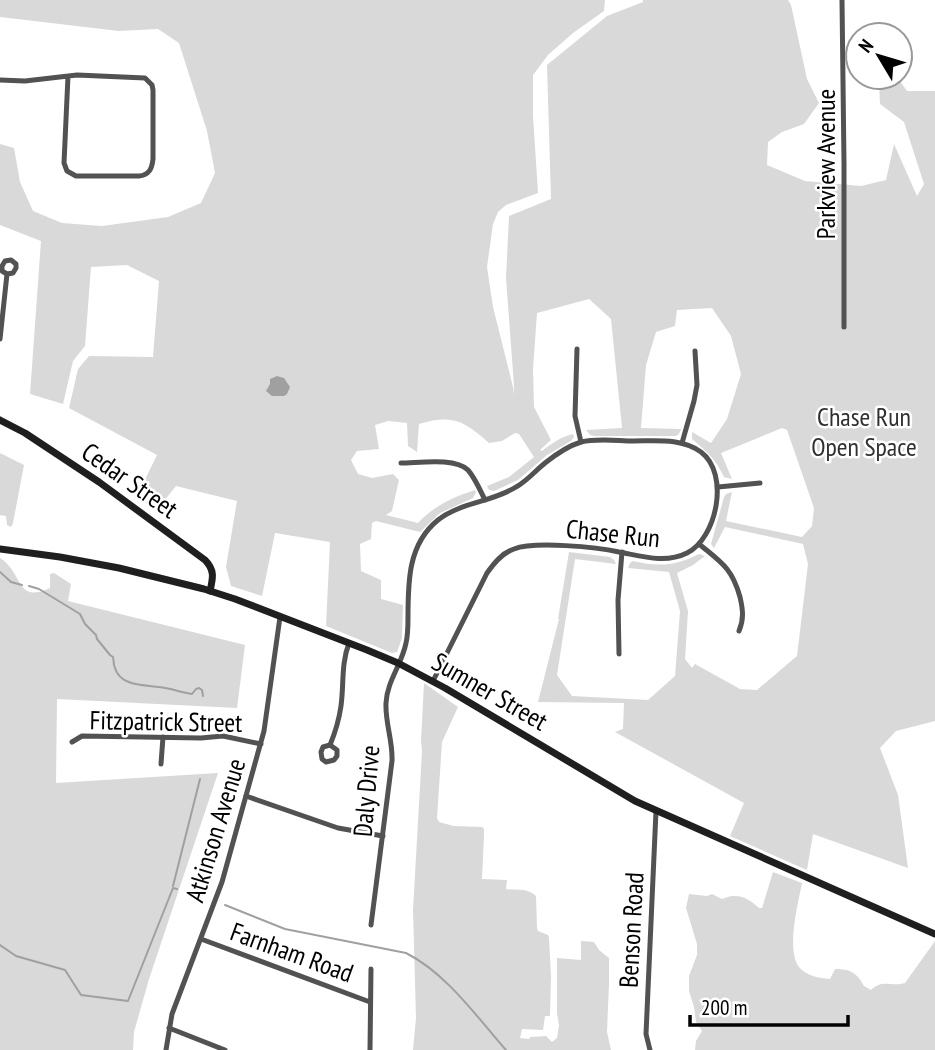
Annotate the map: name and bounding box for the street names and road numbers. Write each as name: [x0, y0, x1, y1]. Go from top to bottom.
street label: Parkview Avenue: [809, 89, 842, 239]
street label: Cedar Street: [75, 435, 185, 525]
street label: Chase Run: [565, 512, 661, 554]
street label: Sumner Street: [426, 645, 554, 737]
street label: Fitzpatrick Street: [89, 703, 243, 739]
street label: Daly Drive: [346, 744, 386, 838]
street label: Atkinson Avenue: [178, 754, 252, 906]
street label: Benson Road: [611, 871, 651, 989]
street label: Farnham Road: [226, 915, 358, 989]

